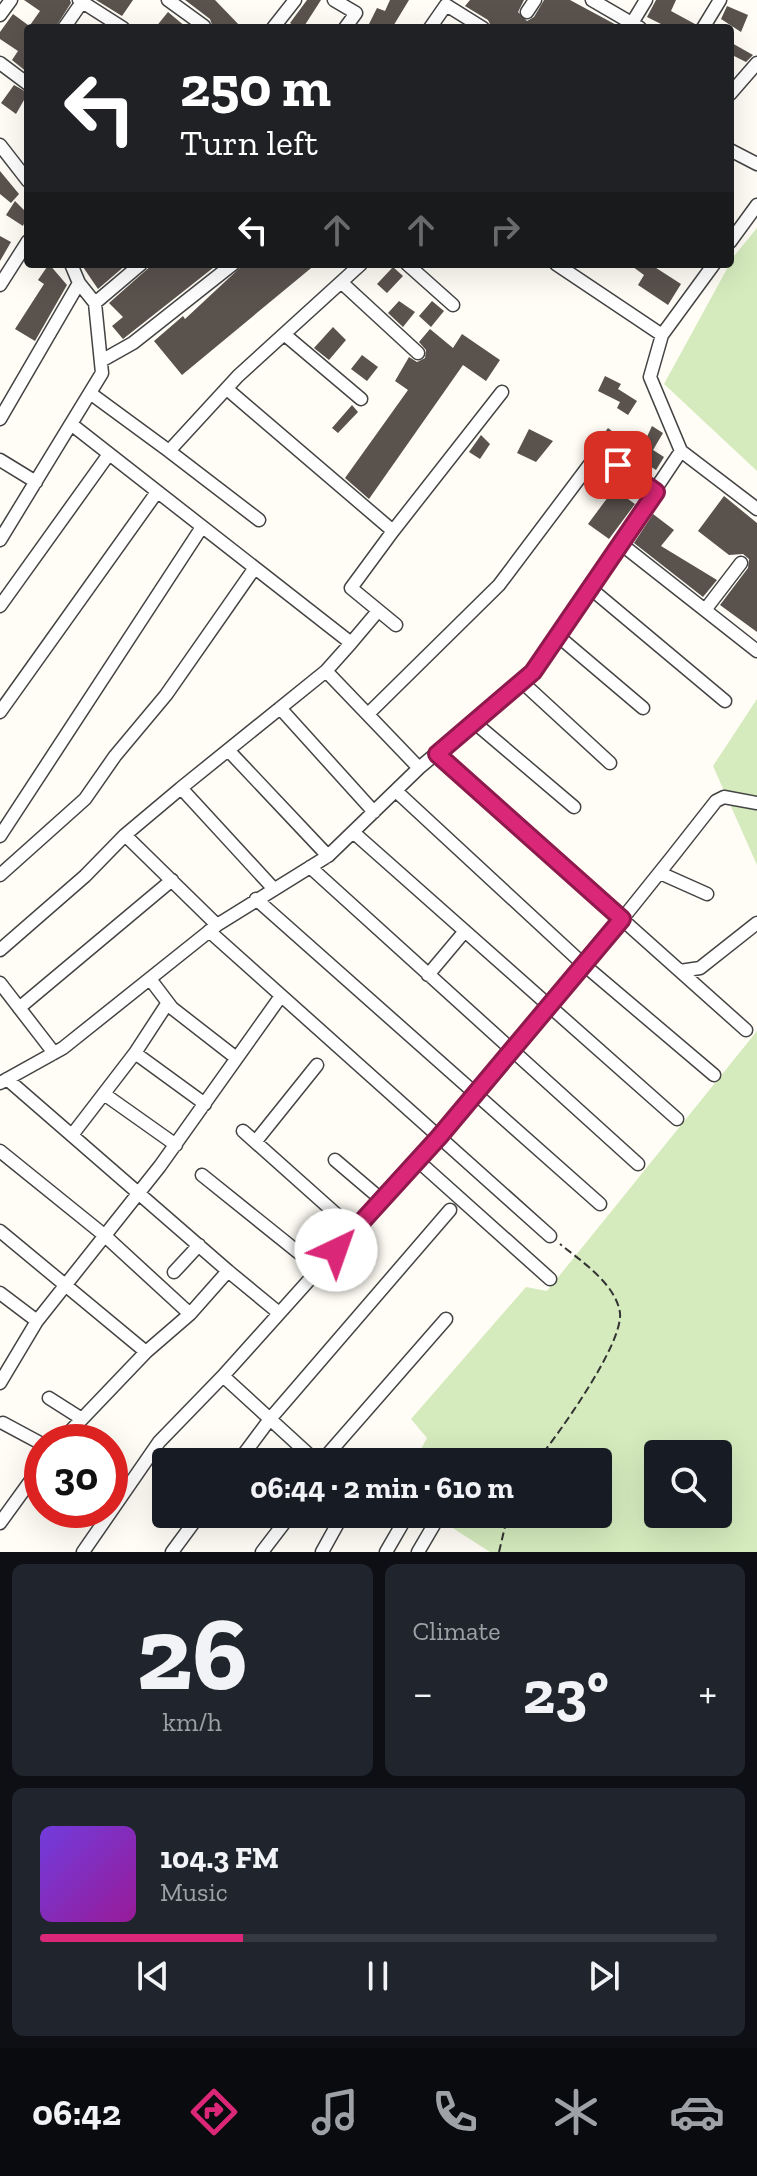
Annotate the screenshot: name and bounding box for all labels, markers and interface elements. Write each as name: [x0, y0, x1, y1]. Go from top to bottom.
text: 250 m: [180, 53, 331, 120]
icon: left: [48, 56, 152, 160]
text: Turn left: [180, 121, 318, 164]
icon: left: [231, 208, 275, 252]
icon: ahead: [315, 208, 359, 252]
icon: ahead: [399, 208, 443, 252]
icon: right: [483, 208, 527, 252]
pin: [584, 431, 652, 499]
icon: arrive: [596, 443, 640, 487]
position arrow: [294, 1208, 378, 1292]
speed limit sign: 30: [24, 1424, 128, 1528]
map controls: [644, 1440, 732, 1528]
button: search: [644, 1440, 732, 1528]
text: 06:44 · 2 min · 610 m: [250, 1470, 514, 1506]
text: 26: [136, 1591, 248, 1716]
text: Climate: [413, 1615, 500, 1647]
text: 23°: [523, 1656, 609, 1728]
text: −: [413, 1666, 433, 1719]
text: +: [698, 1666, 717, 1719]
text: km/h: [163, 1706, 222, 1738]
text: 104.3 FM: [160, 1840, 279, 1876]
text: Music: [160, 1876, 228, 1908]
icon: previous: [131, 1954, 175, 1998]
icon: pause: [356, 1954, 400, 1998]
icon: next: [582, 1954, 626, 1998]
icon: directions: [186, 2084, 242, 2140]
icon: music: [307, 2084, 363, 2140]
icon: phone: [427, 2084, 483, 2140]
icon: climate: [548, 2084, 604, 2140]
icon: car: [669, 2084, 725, 2140]
text: 06:42: [32, 2091, 121, 2134]

